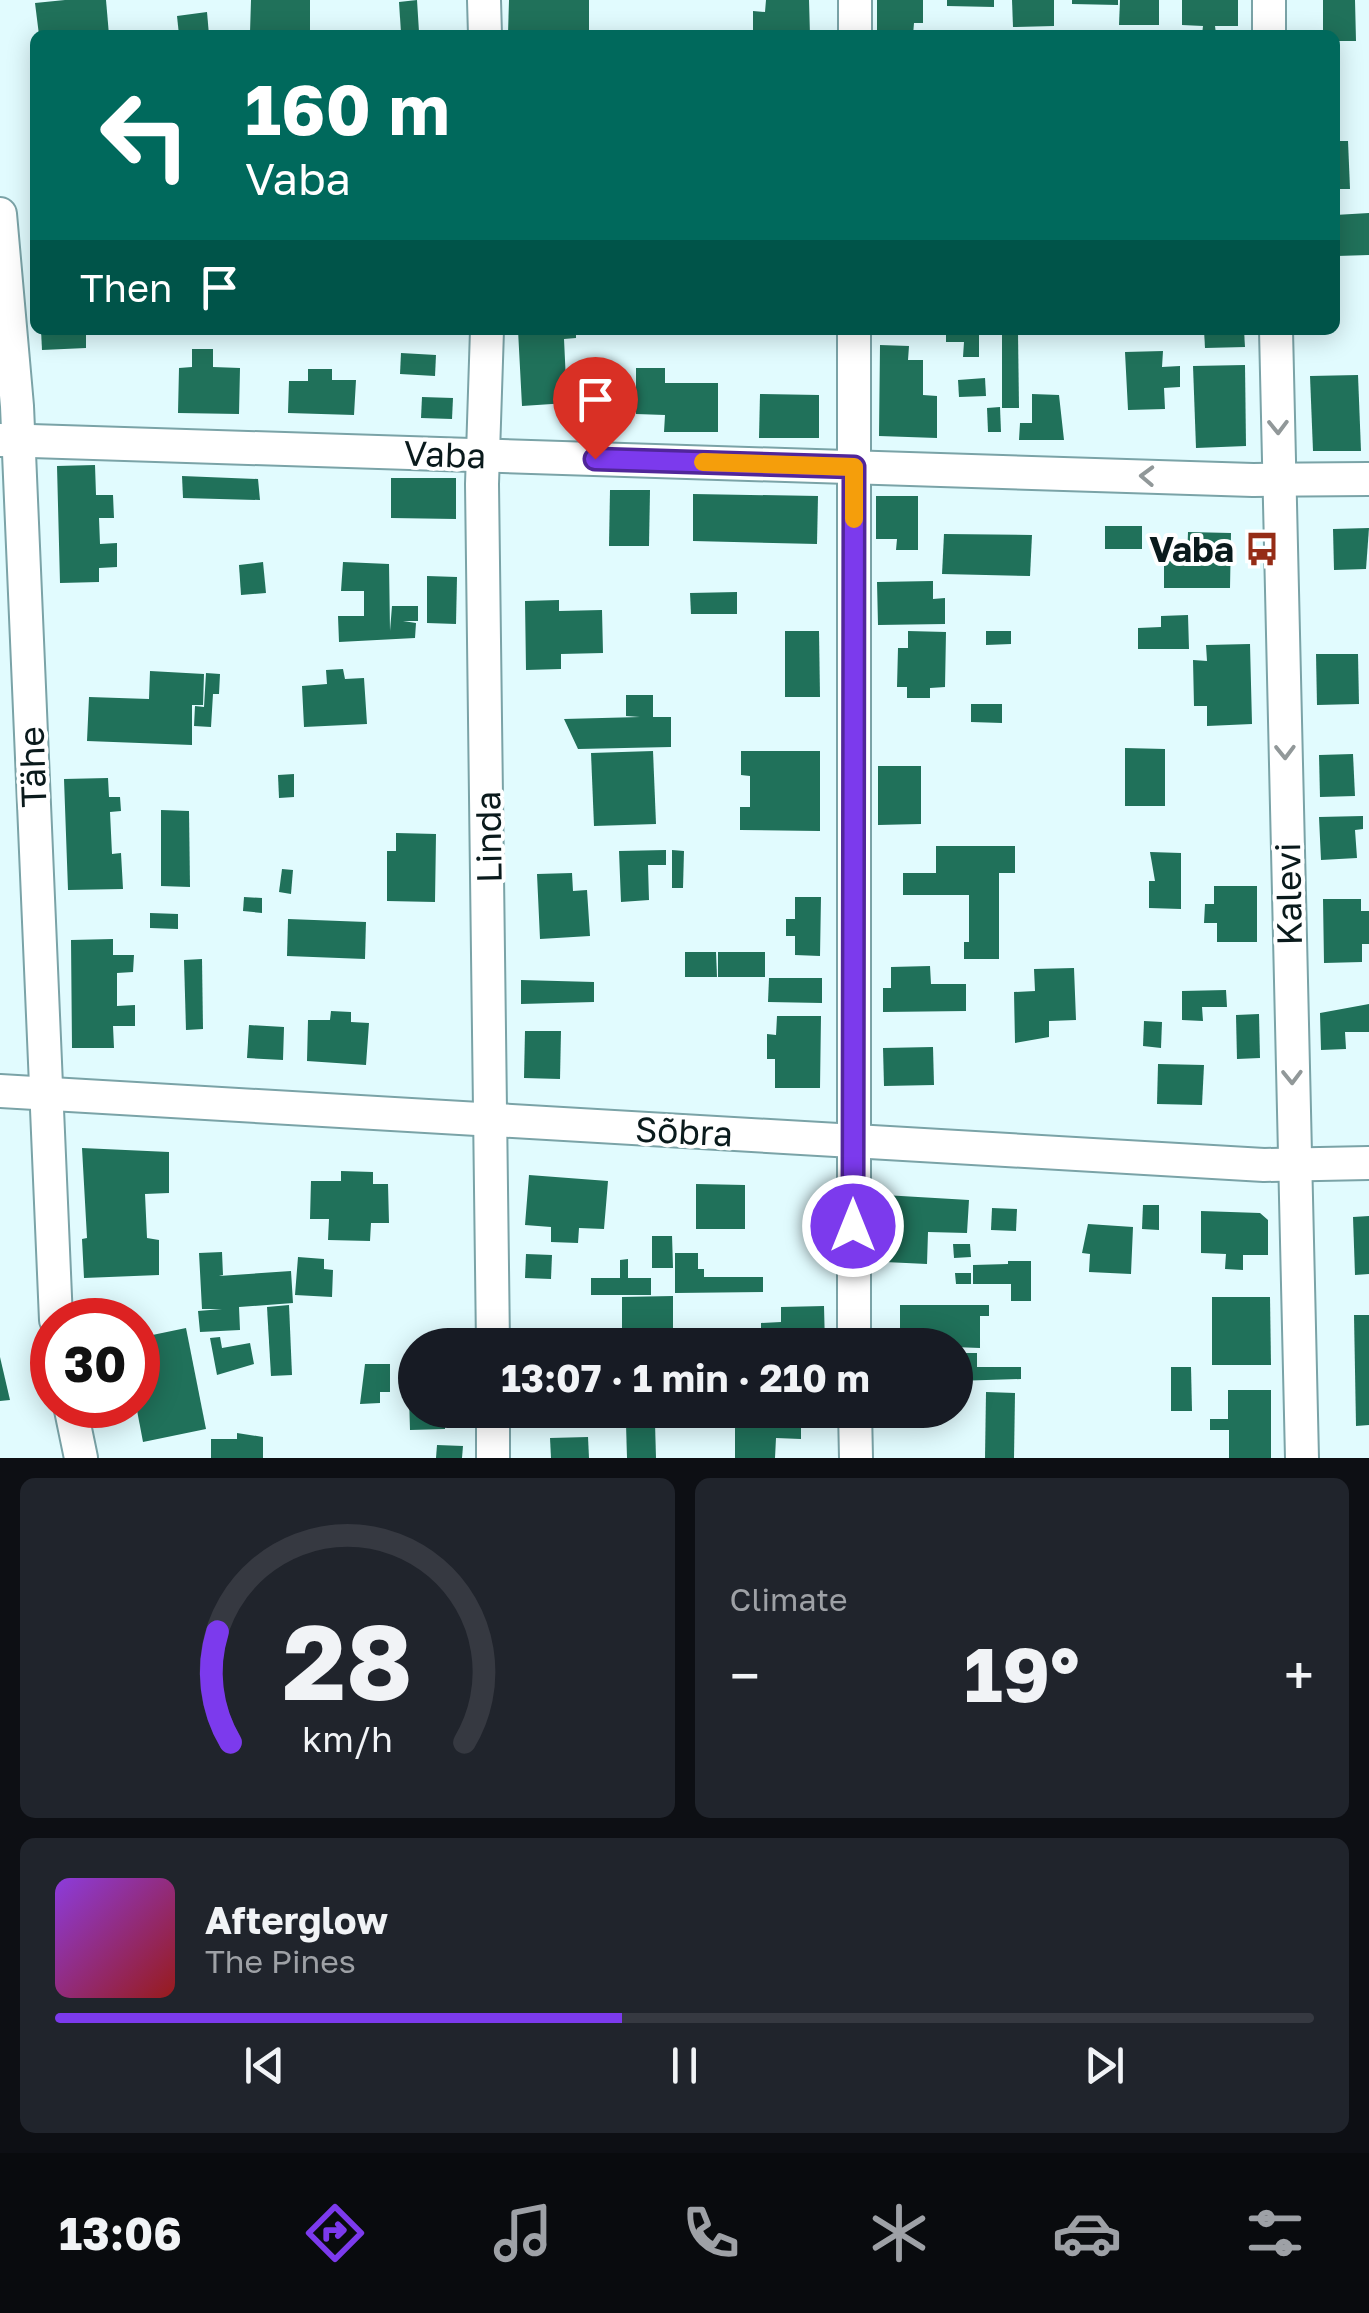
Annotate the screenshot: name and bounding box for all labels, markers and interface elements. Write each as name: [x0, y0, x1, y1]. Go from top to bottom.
text: 160 m: [245, 66, 450, 150]
icon: left: [80, 70, 210, 200]
text: Vaba: [245, 151, 351, 205]
icon: arrive: [192, 260, 247, 315]
text: Then: [80, 265, 172, 310]
pin: [553, 357, 638, 460]
icon: arrive: [568, 372, 623, 427]
one-way arrow: [1267, 420, 1289, 436]
street label: Vaba: [403, 432, 487, 476]
one-way arrow: [1138, 466, 1154, 487]
place label: Vaba: [1149, 528, 1234, 570]
bus stop icon: Vaba: [1243, 530, 1281, 568]
street label: Tähe: [10, 726, 54, 808]
one-way arrow: [1274, 746, 1296, 761]
street label: Linda: [466, 791, 510, 883]
street label: Kalevi: [1266, 842, 1310, 946]
one-way arrow: [1282, 1070, 1303, 1086]
street label: Sõbra: [634, 1107, 734, 1155]
position arrow: [801, 1174, 905, 1278]
speed limit sign: 30: [30, 1298, 160, 1428]
text: 13:07 · 1 min · 210 m: [501, 1355, 870, 1400]
text: Climate: [730, 1580, 848, 1618]
text: 28: [282, 1598, 412, 1723]
text: 19°: [964, 1628, 1080, 1719]
text: −: [730, 1642, 760, 1708]
text: +: [1284, 1642, 1314, 1708]
text: km/h: [302, 1717, 393, 1760]
text: Afterglow: [205, 1897, 388, 1942]
text: The Pines: [205, 1942, 356, 1980]
icon: previous: [237, 2038, 292, 2093]
icon: pause: [657, 2038, 712, 2093]
icon: next: [1077, 2038, 1132, 2093]
icon: directions: [300, 2198, 370, 2268]
icon: music: [488, 2198, 558, 2268]
icon: phone: [676, 2198, 746, 2268]
icon: climate: [864, 2198, 934, 2268]
icon: car: [1052, 2198, 1122, 2268]
icon: filters: [1240, 2198, 1310, 2268]
text: 13:06: [59, 2206, 182, 2260]

